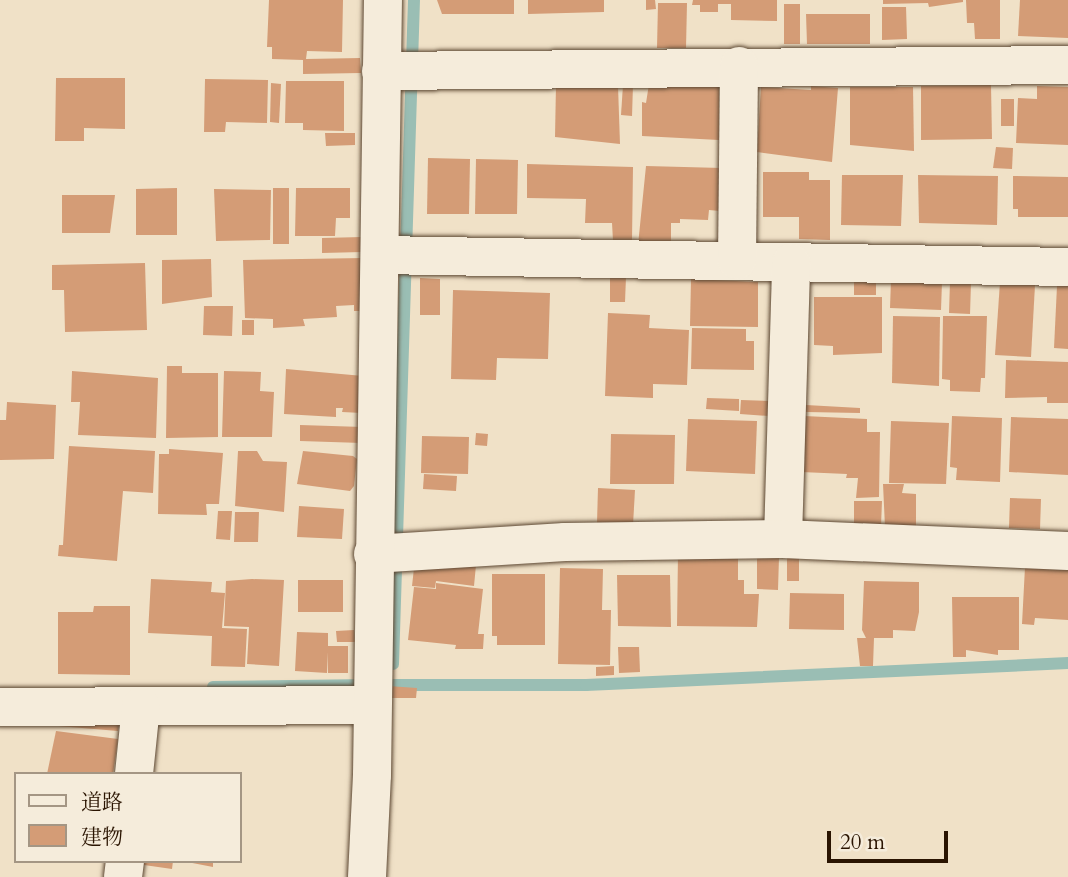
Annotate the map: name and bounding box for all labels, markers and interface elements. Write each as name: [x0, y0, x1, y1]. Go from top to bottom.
legend: [14, 772, 242, 863]
text: 道路: [81, 788, 123, 817]
scale bar: [830, 818, 951, 862]
text: 建物: [81, 823, 123, 852]
text: 20 m: [840, 828, 885, 857]

